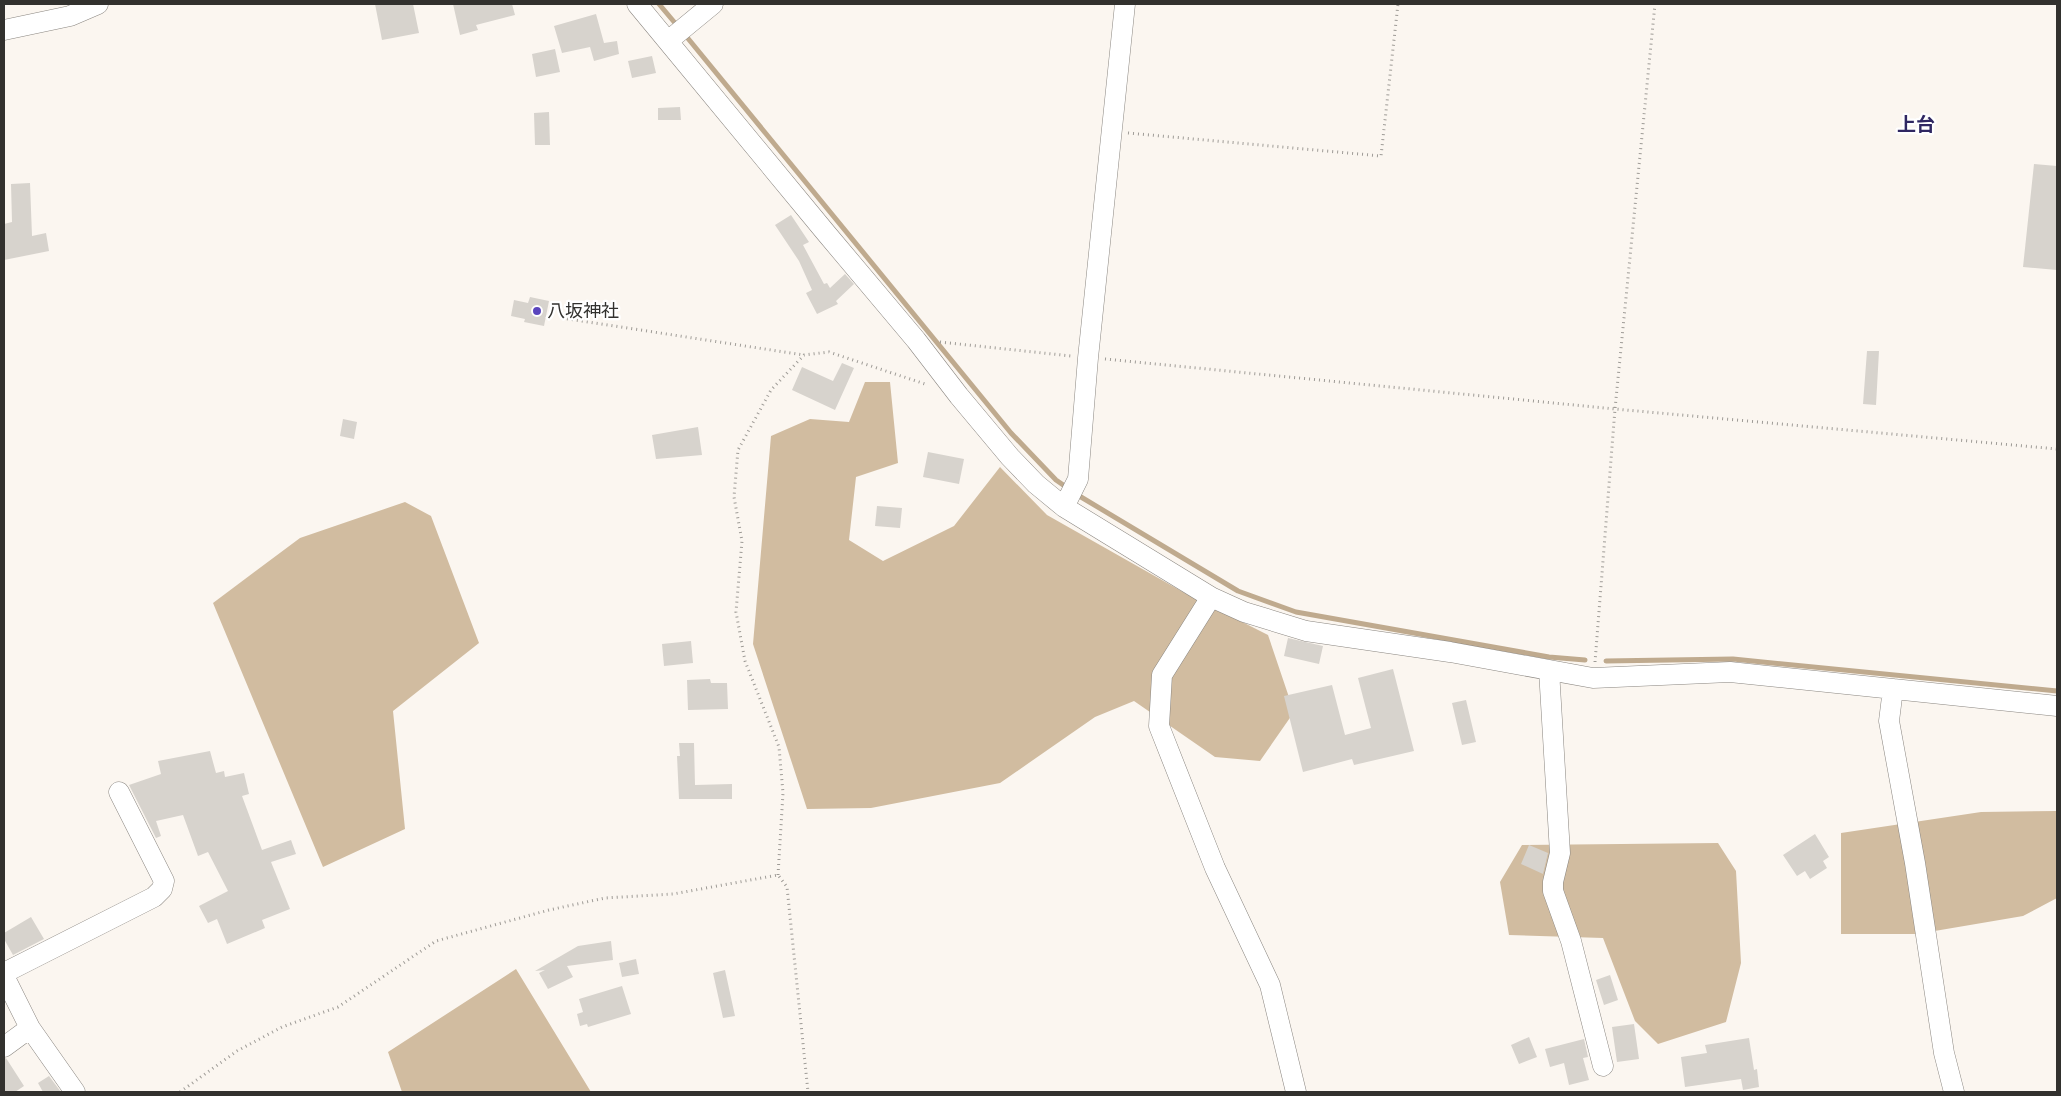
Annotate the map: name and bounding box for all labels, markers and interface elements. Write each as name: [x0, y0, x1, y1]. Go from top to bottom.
district label: 上台: [1897, 114, 1935, 135]
place label: 八坂神社: [547, 302, 619, 321]
marker: 八坂神社: [531, 305, 543, 317]

